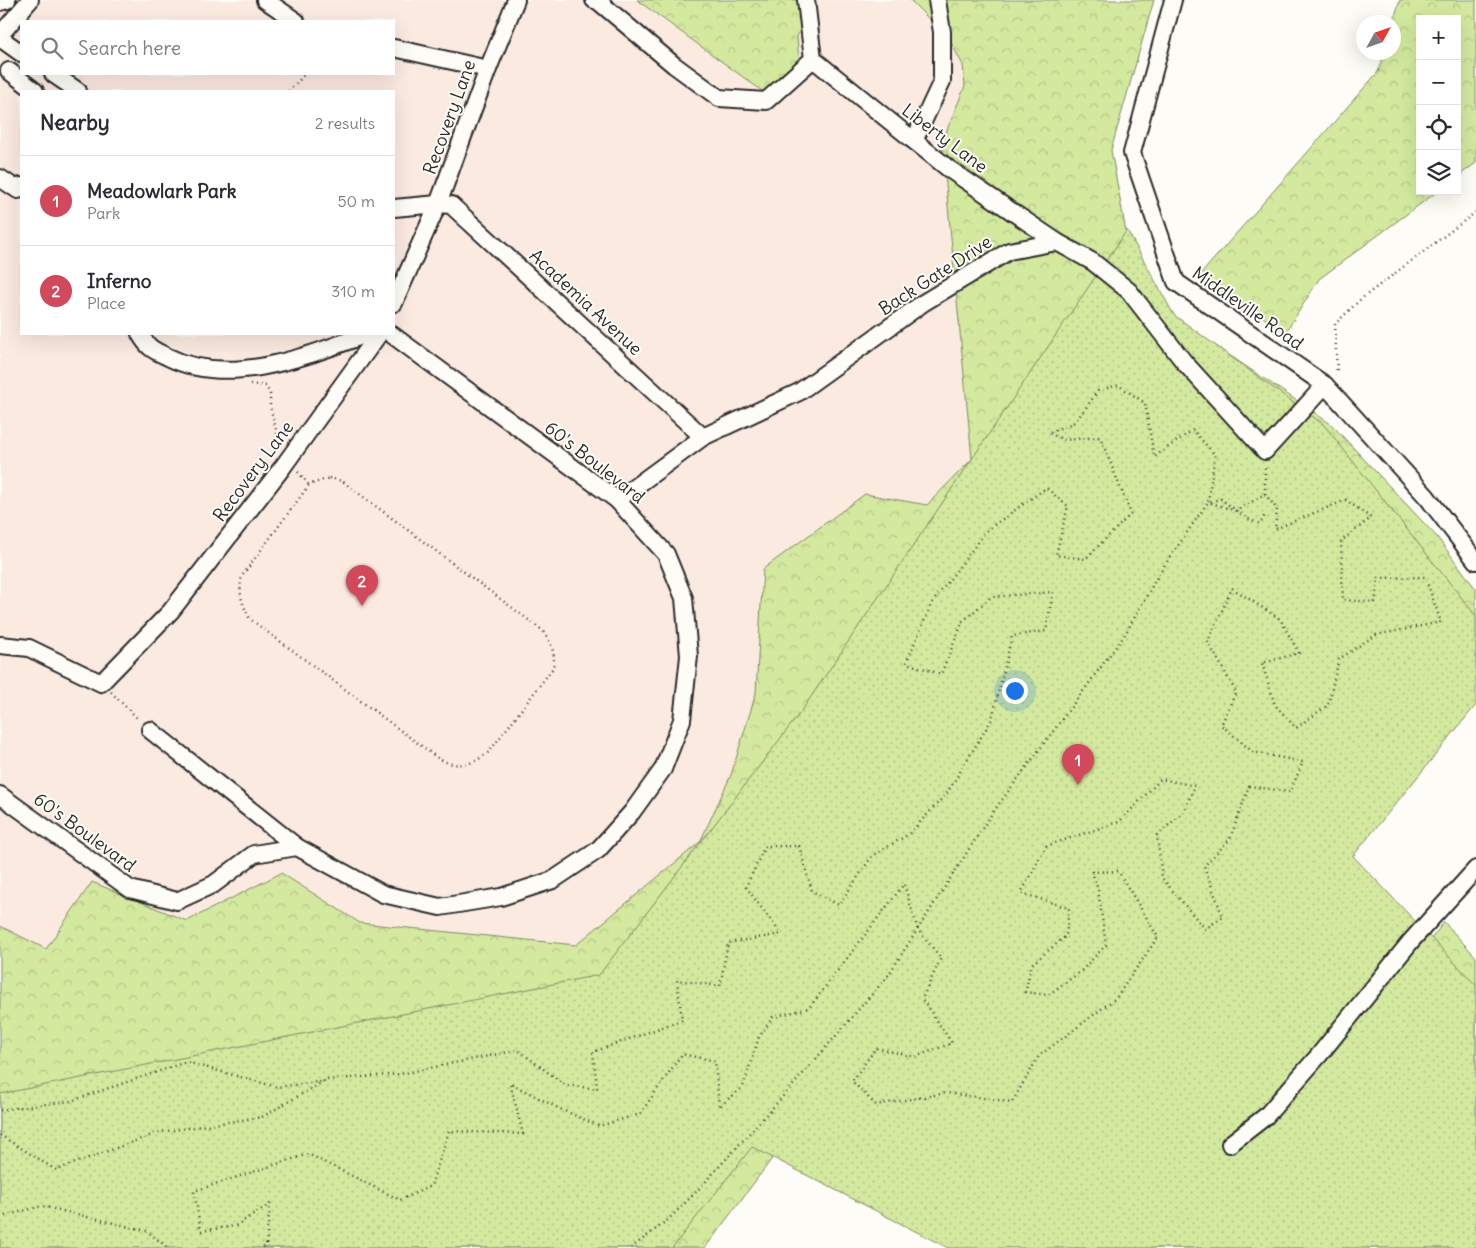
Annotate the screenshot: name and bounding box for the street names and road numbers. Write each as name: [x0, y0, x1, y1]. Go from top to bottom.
street label: Recovery Lane: [418, 57, 480, 177]
street label: Liberty Lane: [898, 98, 992, 178]
street label: Back Gate Drive: [874, 230, 996, 320]
street label: Academia Avenue: [525, 244, 647, 360]
street label: Middleville Road: [1188, 261, 1308, 355]
street label: Recovery Lane: [208, 416, 298, 526]
street label: 60's Boulevard: [540, 416, 650, 509]
street label: 60's Boulevard: [29, 787, 141, 877]

